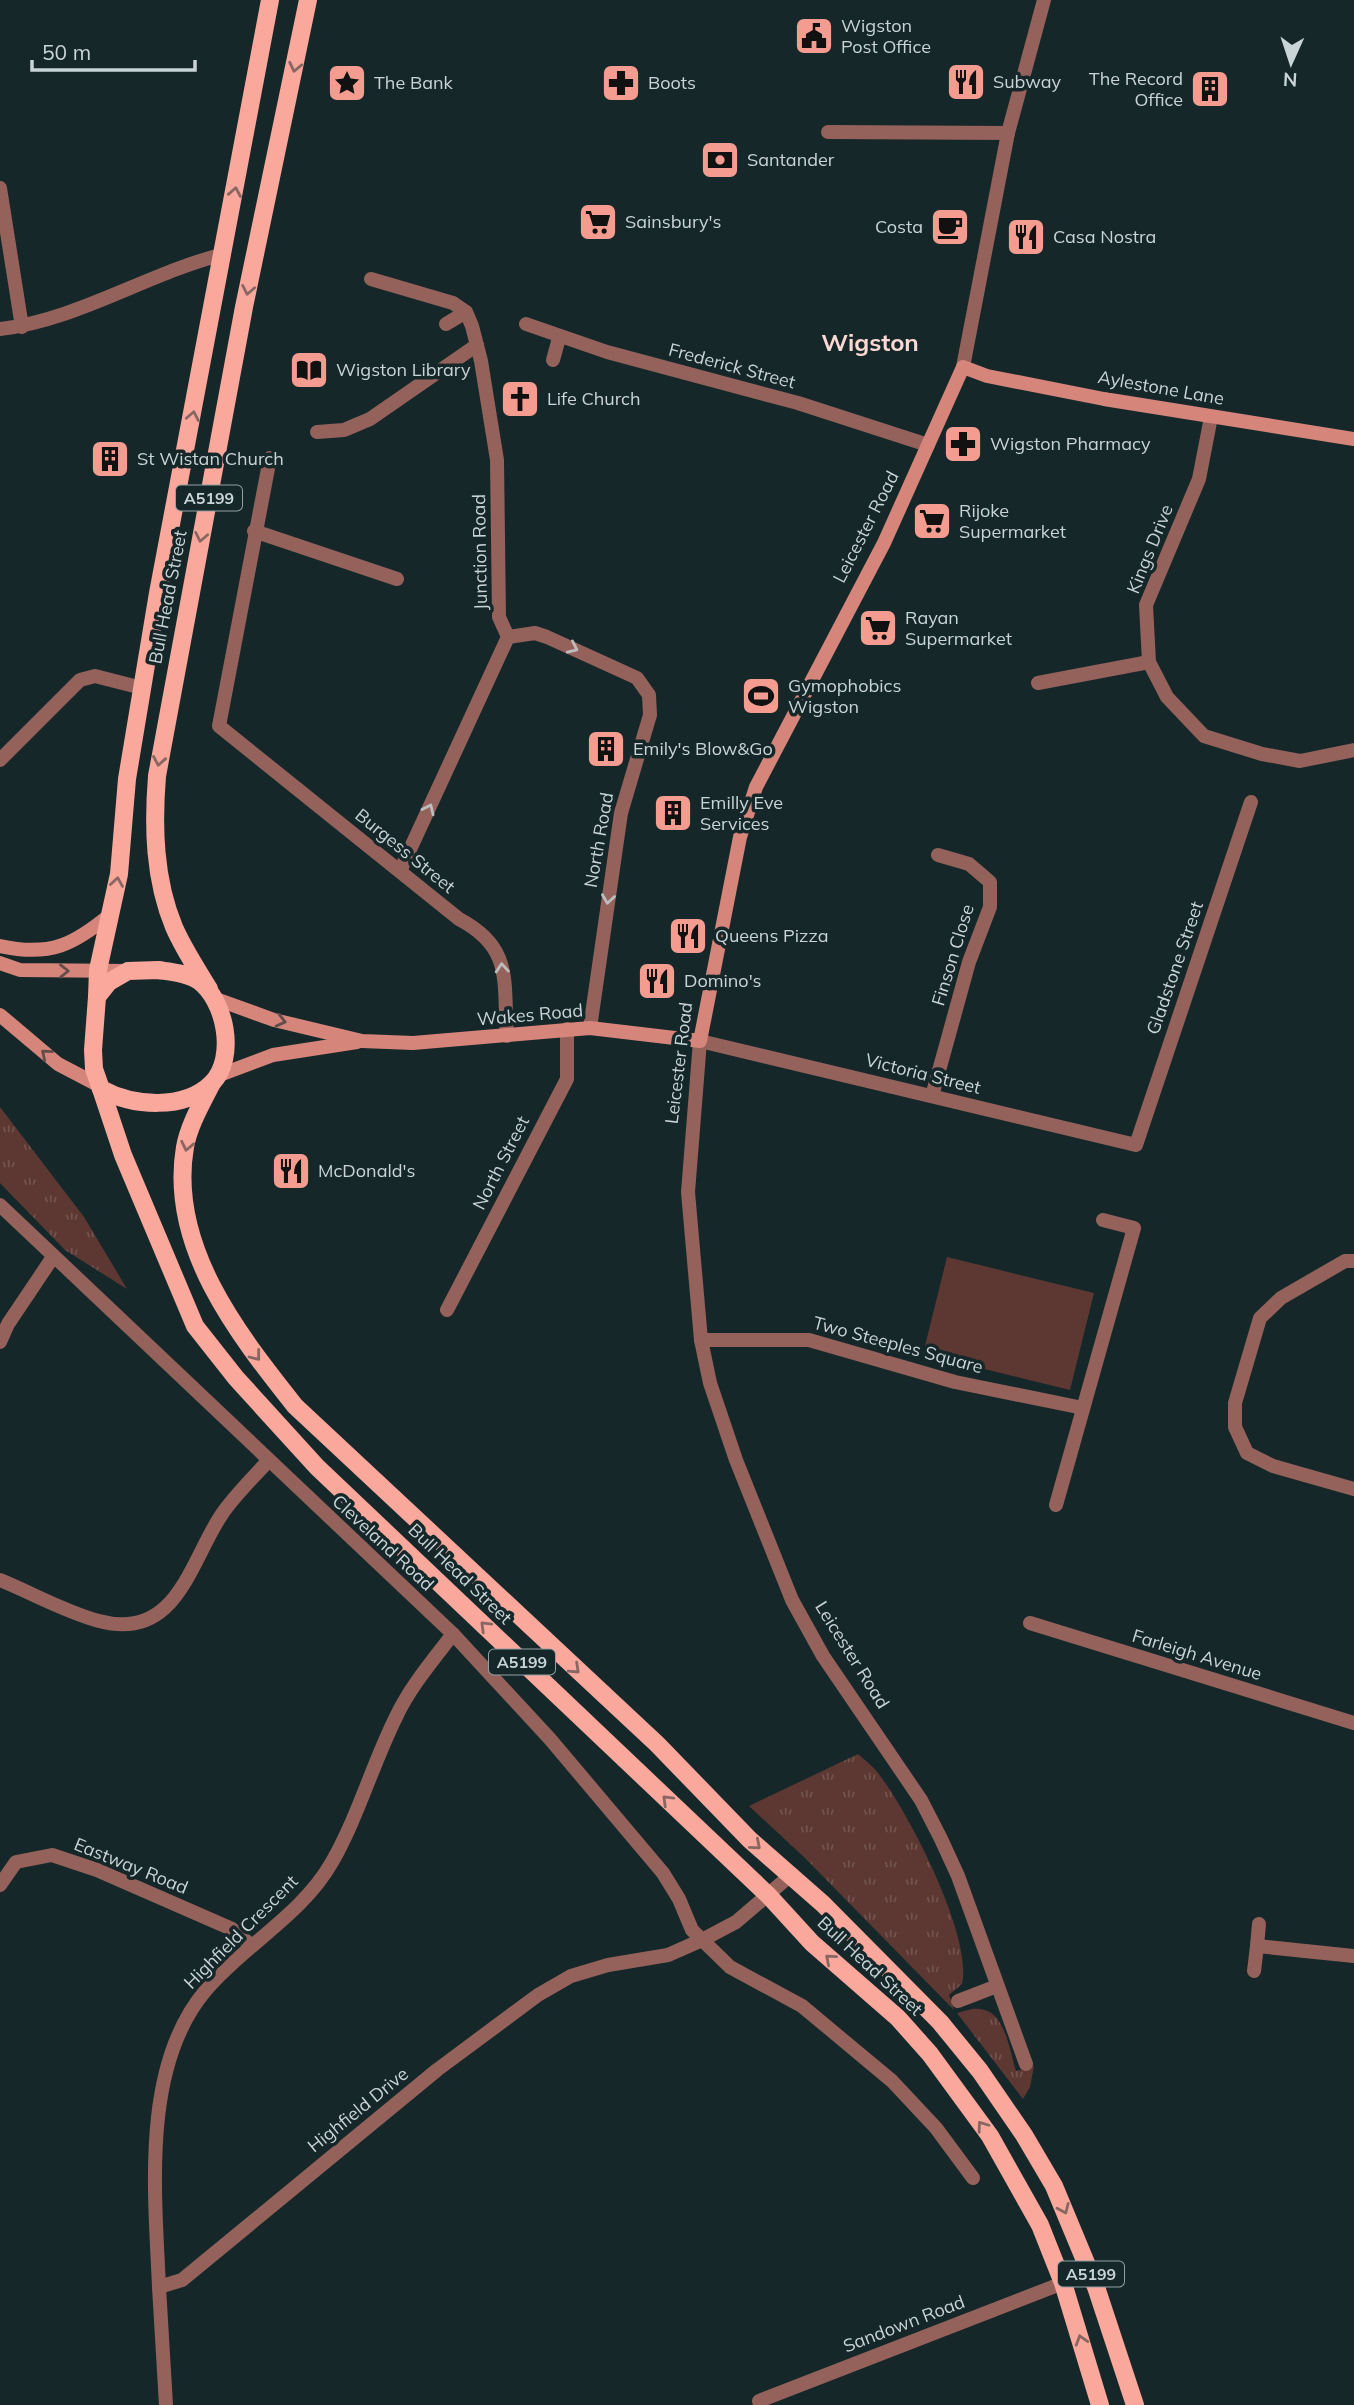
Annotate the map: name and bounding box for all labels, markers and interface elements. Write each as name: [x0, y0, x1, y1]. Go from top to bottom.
place label: Wigston Post Office: [841, 14, 931, 58]
public building icon: Wigston Post Office: [793, 15, 835, 57]
scale bar: [32, 28, 194, 72]
north arrow: [1256, 28, 1326, 98]
text: 50 m: [42, 39, 91, 65]
one-way arrow: [288, 61, 303, 73]
restaurant icon: Subway: [945, 61, 987, 103]
place icon: The Bank: [326, 62, 368, 104]
pharmacy icon: Boots: [600, 62, 642, 104]
place label: The Record Office: [1089, 67, 1183, 111]
building icon: The Record Office: [1189, 68, 1231, 110]
text: N: [1282, 68, 1298, 92]
place label: Subway: [993, 70, 1061, 93]
place label: The Bank: [374, 71, 453, 94]
place label: Boots: [648, 71, 696, 94]
bank icon: Santander: [699, 139, 741, 181]
place label: Santander: [747, 148, 835, 171]
one-way arrow: [227, 186, 242, 198]
supermarket icon: Sainsbury's: [577, 201, 619, 243]
cafe icon: Costa: [929, 206, 971, 248]
place label: Sainsbury's: [625, 210, 722, 233]
place label: Costa: [875, 215, 923, 238]
restaurant icon: Casa Nostra: [1005, 216, 1047, 258]
place label: Casa Nostra: [1053, 225, 1156, 248]
one-way arrow: [241, 284, 256, 296]
district label: Wigston: [821, 327, 919, 357]
street label: Frederick Street: [666, 338, 798, 393]
library icon: Wigston Library: [288, 349, 330, 391]
place label: Wigston Library: [336, 358, 471, 381]
street label: Aylestone Lane: [1096, 365, 1226, 410]
church icon: Life Church: [499, 378, 541, 420]
place label: Life Church: [547, 387, 641, 410]
one-way arrow: [185, 410, 200, 421]
pharmacy icon: Wigston Pharmacy: [942, 423, 984, 465]
place label: Wigston Pharmacy: [990, 432, 1151, 455]
building icon: St Wistan Church: [89, 438, 131, 480]
place label: St Wistan Church: [137, 447, 284, 470]
street label: Leicester Road: [827, 467, 904, 587]
road number: A5199: [176, 485, 242, 510]
street label: Junction Road: [467, 494, 492, 610]
place label: Rijoke Supermarket: [959, 499, 1066, 543]
supermarket icon: Rijoke Supermarket: [911, 500, 953, 542]
street label: Kings Drive: [1121, 501, 1178, 597]
street label: Bull Head Street: [143, 528, 192, 666]
one-way arrow: [194, 531, 209, 543]
place label: Rayan Supermarket: [905, 606, 1012, 650]
supermarket icon: Rayan Supermarket: [857, 607, 899, 649]
one-way arrow: [566, 640, 578, 654]
place label: Gymophobics Wigston: [788, 674, 901, 718]
sports icon: Gymophobics Wigston: [740, 675, 782, 717]
building icon: Emily's Blow&Go: [585, 728, 627, 770]
place label: Emily's Blow&Go: [633, 737, 773, 760]
one-way arrow: [152, 755, 167, 767]
street label: North Road: [579, 790, 618, 889]
place label: Emilly Eve Services: [700, 791, 783, 835]
building icon: Emilly Eve Services: [652, 792, 694, 834]
street label: Burgess Street: [351, 803, 460, 898]
one-way arrow: [421, 804, 435, 816]
one-way arrow: [109, 876, 124, 887]
one-way arrow: [601, 893, 616, 905]
street label: Gladstone Street: [1141, 898, 1208, 1037]
street label: Finson Close: [926, 901, 979, 1008]
restaurant icon: Queens Pizza: [667, 915, 709, 957]
place label: Queens Pizza: [715, 924, 828, 947]
restaurant icon: Domino's: [636, 960, 678, 1002]
one-way arrow: [495, 962, 510, 973]
one-way arrow: [59, 963, 69, 979]
place label: Domino's: [684, 969, 762, 992]
street label: Wakes Road: [476, 998, 584, 1031]
street label: Leicester Road: [660, 1001, 697, 1125]
one-way arrow: [275, 1013, 287, 1027]
street label: Victoria Street: [863, 1048, 983, 1099]
one-way arrow: [42, 1050, 55, 1062]
street label: North Street: [467, 1112, 534, 1213]
one-way arrow: [180, 1140, 195, 1152]
restaurant icon: McDonald's: [270, 1150, 312, 1192]
place label: McDonald's: [318, 1159, 415, 1182]
street label: Two Steeples Square: [811, 1311, 986, 1378]
one-way arrow: [247, 1349, 260, 1361]
street label: Cleveland Road: [328, 1490, 439, 1596]
street label: Bull Head Street: [404, 1518, 517, 1629]
street label: Leicester Road: [810, 1597, 895, 1713]
one-way arrow: [480, 1622, 493, 1635]
street label: Farleigh Avenue: [1130, 1624, 1265, 1685]
road number: A5199: [489, 1650, 555, 1674]
one-way arrow: [567, 1661, 580, 1674]
one-way arrow: [662, 1796, 675, 1809]
street label: Eastway Road: [71, 1832, 192, 1899]
one-way arrow: [748, 1837, 761, 1849]
street label: Highfield Crescent: [179, 1870, 303, 1994]
street label: Bull Head Street: [813, 1911, 928, 2020]
one-way arrow: [825, 1955, 838, 1967]
street label: Highfield Drive: [303, 2062, 413, 2157]
one-way arrow: [978, 2121, 991, 2134]
one-way arrow: [1056, 2202, 1070, 2214]
road number: A5199: [1058, 2262, 1124, 2286]
street label: Sandown Road: [840, 2290, 968, 2357]
one-way arrow: [1074, 2334, 1089, 2346]

